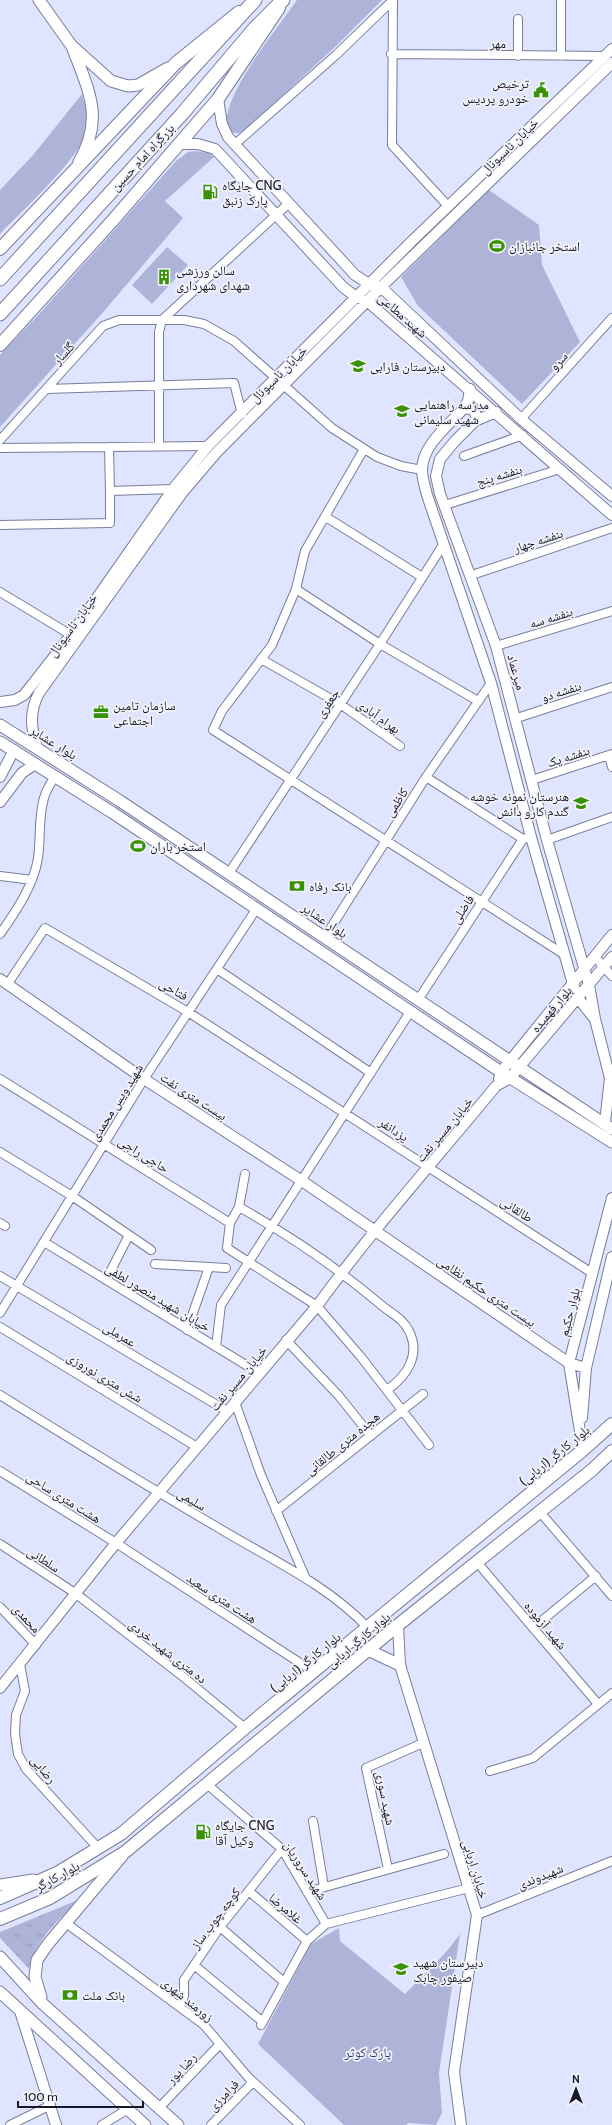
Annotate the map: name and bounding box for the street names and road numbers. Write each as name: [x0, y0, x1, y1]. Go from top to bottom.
street label: مهر: [489, 35, 506, 52]
street label: خیابان ناسیونال: [477, 114, 542, 178]
street label: بزرگراه امام حسین: [107, 120, 178, 195]
street label: شهید مطاعی: [374, 289, 431, 342]
street label: گلسار: [48, 338, 79, 369]
street label: خیابان ناسیونال: [246, 342, 311, 407]
street label: سرو: [545, 348, 571, 374]
street label: بنفشه پنج: [474, 461, 524, 491]
street label: بنفشه چهار: [510, 524, 565, 557]
street label: خیابان ناسیونال: [44, 590, 101, 660]
street label: بنفشه سه: [527, 603, 575, 632]
street label: میرعماد: [503, 652, 530, 692]
street label: بنفشه دو: [539, 677, 583, 706]
street label: جعفری: [311, 685, 343, 721]
street label: بهرام آبادی: [354, 695, 404, 738]
street label: بلوار عشایر: [26, 721, 80, 763]
street label: بنفشه یک: [544, 742, 592, 771]
street label: کاظمی: [381, 784, 412, 820]
street label: فاضلی: [447, 892, 478, 927]
street label: بلوار عشایر: [298, 898, 351, 942]
street label: فتاحی: [156, 974, 191, 1004]
street label: بلوار فهمیده: [527, 982, 576, 1036]
street label: شهید ویس محمدی: [86, 1060, 147, 1144]
street label: بیست متری نفت: [157, 1068, 230, 1124]
street label: خیابان مسیر نفت: [412, 1093, 477, 1166]
street label: یزدانفر: [375, 1113, 412, 1145]
street label: حاجی راجی: [115, 1132, 172, 1177]
street label: طالقانی: [497, 1193, 536, 1226]
street label: بیست متری حکیم نظامی: [434, 1252, 539, 1331]
street label: خیابان شهید منصور لطفی: [102, 1259, 213, 1336]
street label: بلوار حکیم: [555, 1286, 584, 1338]
street label: عمرملی: [100, 1318, 140, 1351]
street label: خیابان مسیر نفت: [206, 1342, 271, 1415]
street label: شش متری نوروزی: [64, 1348, 146, 1407]
street label: هجده متری طالقانی: [301, 1408, 383, 1479]
street label: بلوار کارگر (اربابی): [515, 1421, 593, 1489]
street label: هشت متری ساحی: [23, 1468, 104, 1527]
street label: سلیمی: [174, 1484, 209, 1515]
street label: سلطانی: [24, 1543, 63, 1576]
street label: هشت متری سعید: [183, 1569, 260, 1627]
street label: شهید آزموده: [520, 1598, 571, 1653]
street label: محمدی: [9, 1600, 45, 1637]
street label: بلوار کارگر اربابی: [323, 1609, 394, 1672]
street label: ده متری شهید خردی: [125, 1616, 210, 1687]
street label: بلوار کارگر (اربابی): [266, 1628, 344, 1696]
street label: رضایی: [27, 1752, 60, 1787]
street label: شهید سوری: [372, 1769, 399, 1827]
street label: شهید سروریان: [280, 1837, 331, 1903]
street label: خیابان اربابی: [458, 1837, 493, 1901]
street label: بلوار کارگر: [31, 1857, 82, 1896]
street label: شهیدوندی: [515, 1860, 566, 1893]
street label: کوچه چوب ساز: [186, 1884, 244, 1953]
street label: غلامرضا: [265, 1889, 306, 1928]
street label: زورمند شهری: [158, 1973, 217, 2025]
street label: رضا پور: [162, 2049, 200, 2088]
street label: فرامرزی: [204, 2076, 243, 2115]

